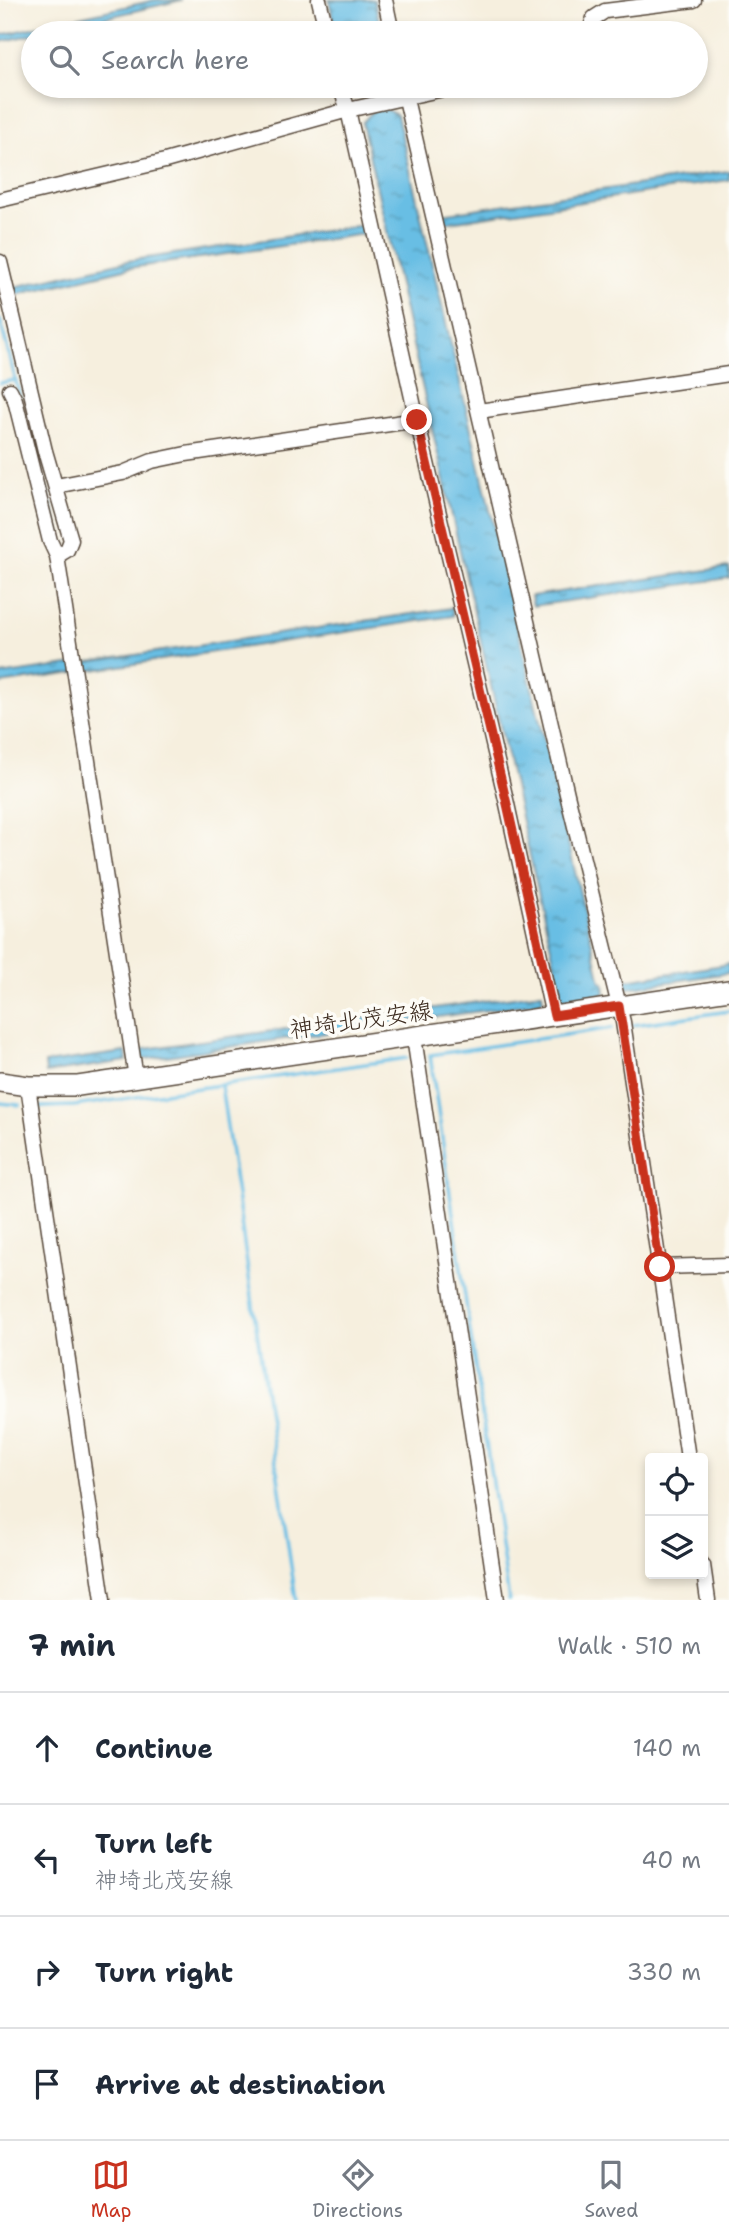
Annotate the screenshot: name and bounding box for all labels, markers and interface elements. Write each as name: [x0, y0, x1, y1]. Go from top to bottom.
search box: [21, 21, 708, 98]
icon: search: [45, 41, 83, 79]
text: Search here: [101, 42, 250, 77]
route end: [401, 404, 432, 435]
street label: 神埼北茂安線: [287, 994, 435, 1046]
route start: [644, 1251, 675, 1282]
map controls: [645, 1453, 708, 1579]
button: locate: [645, 1453, 708, 1516]
button: layers: [645, 1516, 708, 1579]
text: 7 min: [28, 1625, 115, 1666]
text: Walk · 510 m: [557, 1631, 701, 1661]
icon: ahead: [28, 1729, 66, 1767]
text: Continue: [95, 1731, 213, 1766]
text: 140 m: [633, 1733, 701, 1763]
text: Turn left: [95, 1826, 212, 1861]
icon: left: [28, 1841, 66, 1879]
text: 40 m: [641, 1845, 701, 1875]
text: 神埼北茂安線: [95, 1865, 233, 1895]
icon: right: [28, 1953, 66, 1991]
text: Turn right: [95, 1955, 233, 1990]
text: 330 m: [627, 1957, 701, 1987]
icon: arrive: [28, 2065, 66, 2103]
text: Arrive at destination: [95, 2067, 385, 2102]
tab: Map: [91, 2156, 131, 2223]
tab: Directions: [313, 2156, 403, 2223]
tab: Saved: [584, 2156, 638, 2223]

